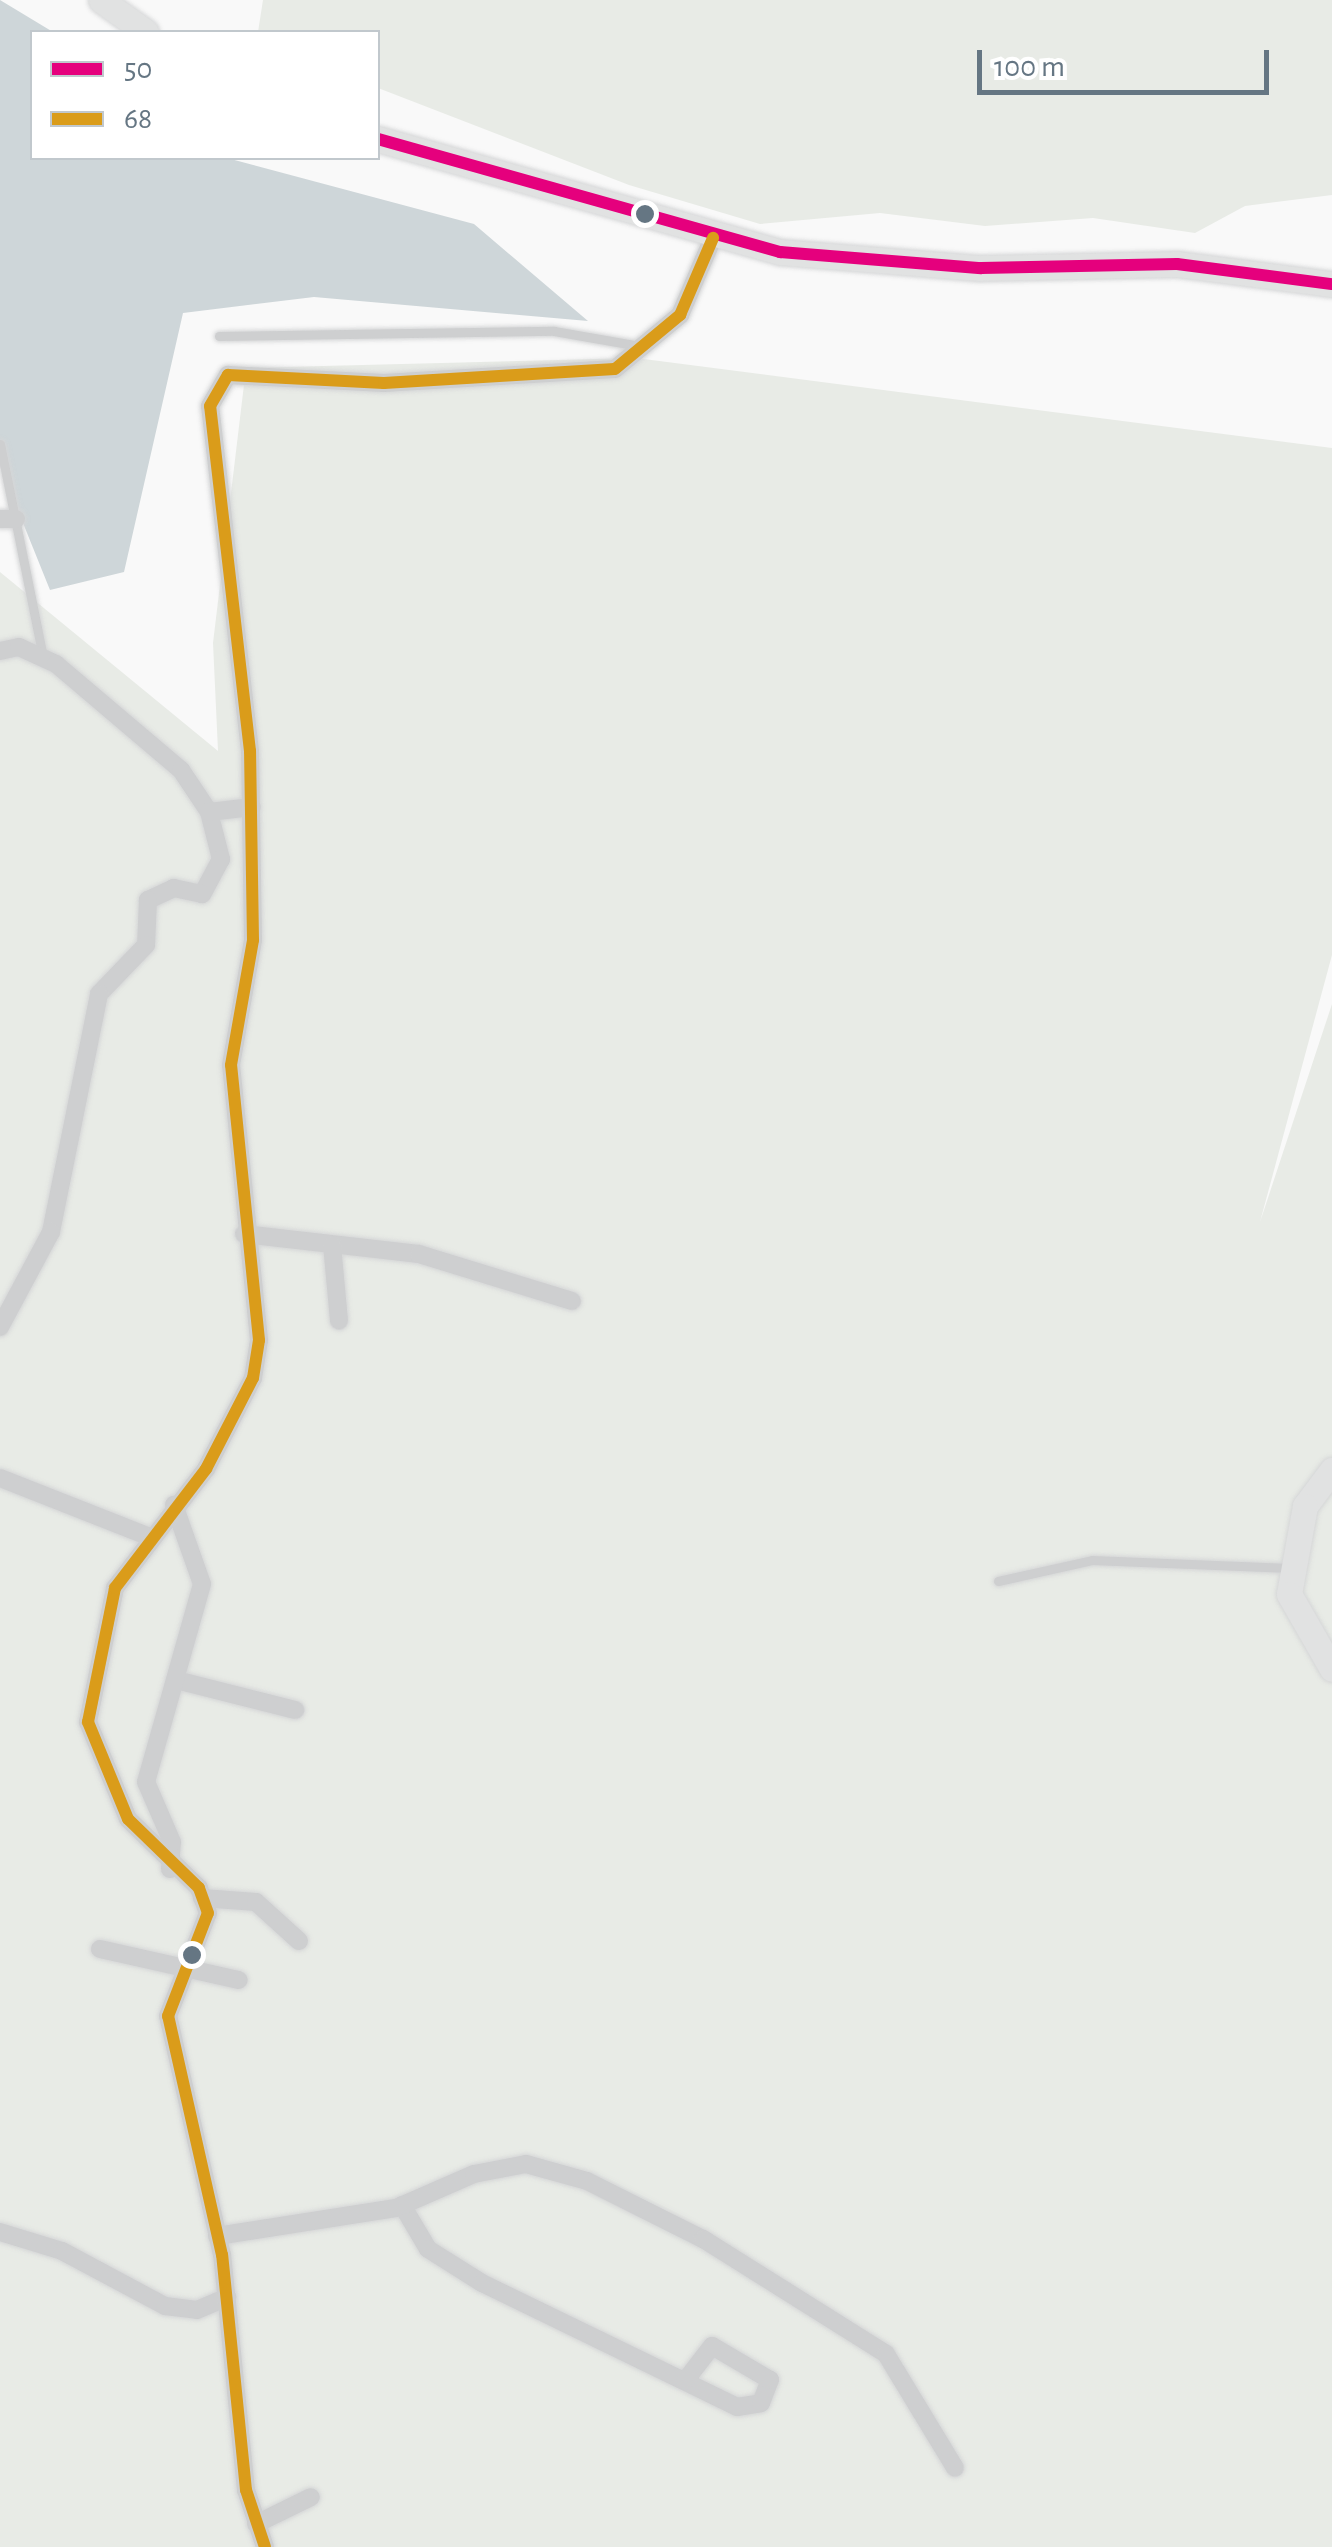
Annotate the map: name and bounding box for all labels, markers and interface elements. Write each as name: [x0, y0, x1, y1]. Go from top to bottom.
legend: [30, 30, 380, 160]
scale bar: [982, 30, 1274, 92]
text: 100 m: [994, 52, 1065, 82]
text: 50: [124, 54, 152, 84]
text: 68: [124, 104, 152, 134]
unlabelled marker: [635, 204, 655, 224]
unlabelled marker: [182, 1945, 202, 1965]

